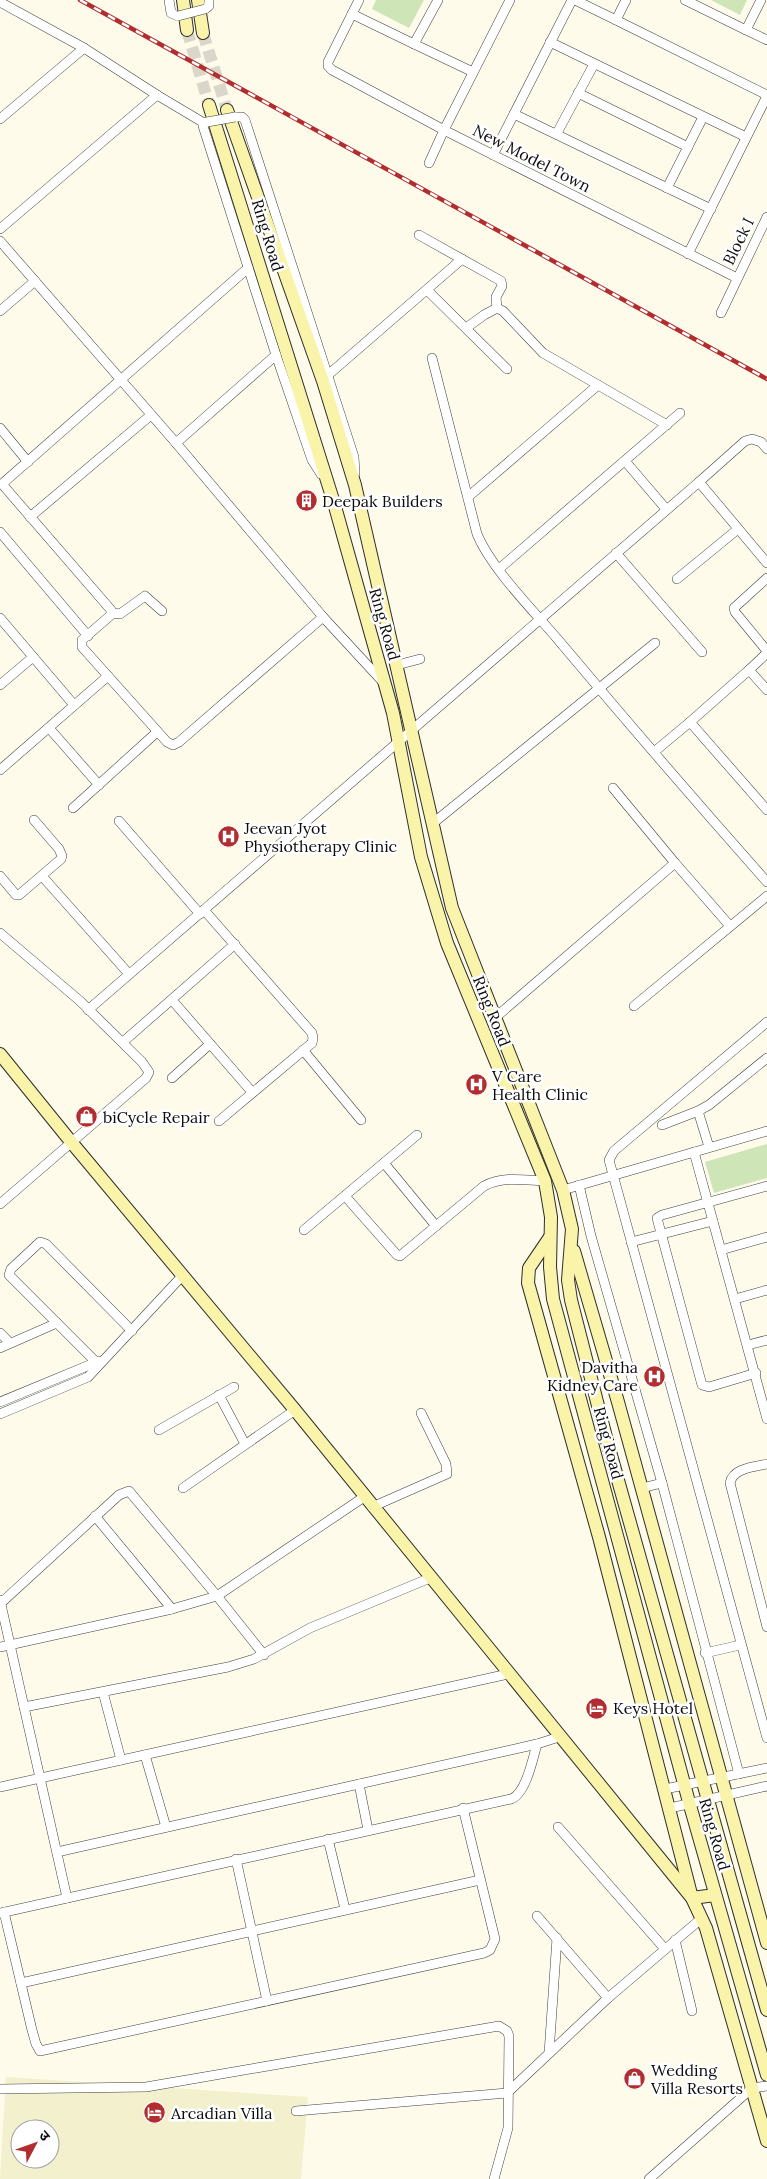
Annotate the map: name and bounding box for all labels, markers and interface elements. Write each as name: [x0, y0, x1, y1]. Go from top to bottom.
street label: New Model Town: [470, 120, 595, 196]
street label: Ring Road: [248, 196, 289, 274]
street label: Block I: [718, 214, 758, 268]
building icon: Deepak Builders: [294, 489, 318, 513]
place label: Deepak Builders: [322, 491, 443, 511]
street label: Ring Road: [365, 585, 405, 663]
place label: Jeevan Jyot Physiotherapy Clinic: [243, 818, 397, 856]
hospital icon: Jeevan Jyot Physiotherapy Clinic: [216, 825, 240, 849]
street label: Ring Road: [469, 973, 515, 1050]
place label: V Care Health Clinic: [491, 1066, 588, 1104]
hospital icon: V Care Health Clinic: [464, 1073, 488, 1097]
shop icon: biCycle Repair: [75, 1105, 99, 1129]
place label: biCycle Repair: [103, 1107, 210, 1127]
place label: Davitha Kidney Care: [547, 1357, 638, 1395]
hospital icon: Davitha Kidney Care: [642, 1364, 666, 1388]
street label: Ring Road: [590, 1404, 628, 1482]
hotel icon: Keys Hotel: [585, 1696, 609, 1720]
place label: Keys Hotel: [613, 1698, 693, 1718]
street label: Ring Road: [695, 1795, 735, 1873]
place label: Wedding Villa Resorts: [650, 2060, 743, 2098]
shop icon: Wedding Villa Resorts: [623, 2067, 647, 2091]
hotel icon: Arcadian Villa: [143, 2101, 167, 2125]
place label: Arcadian Villa: [170, 2103, 272, 2123]
north arrow: [10, 2119, 60, 2169]
text: उ: [35, 2126, 55, 2145]

